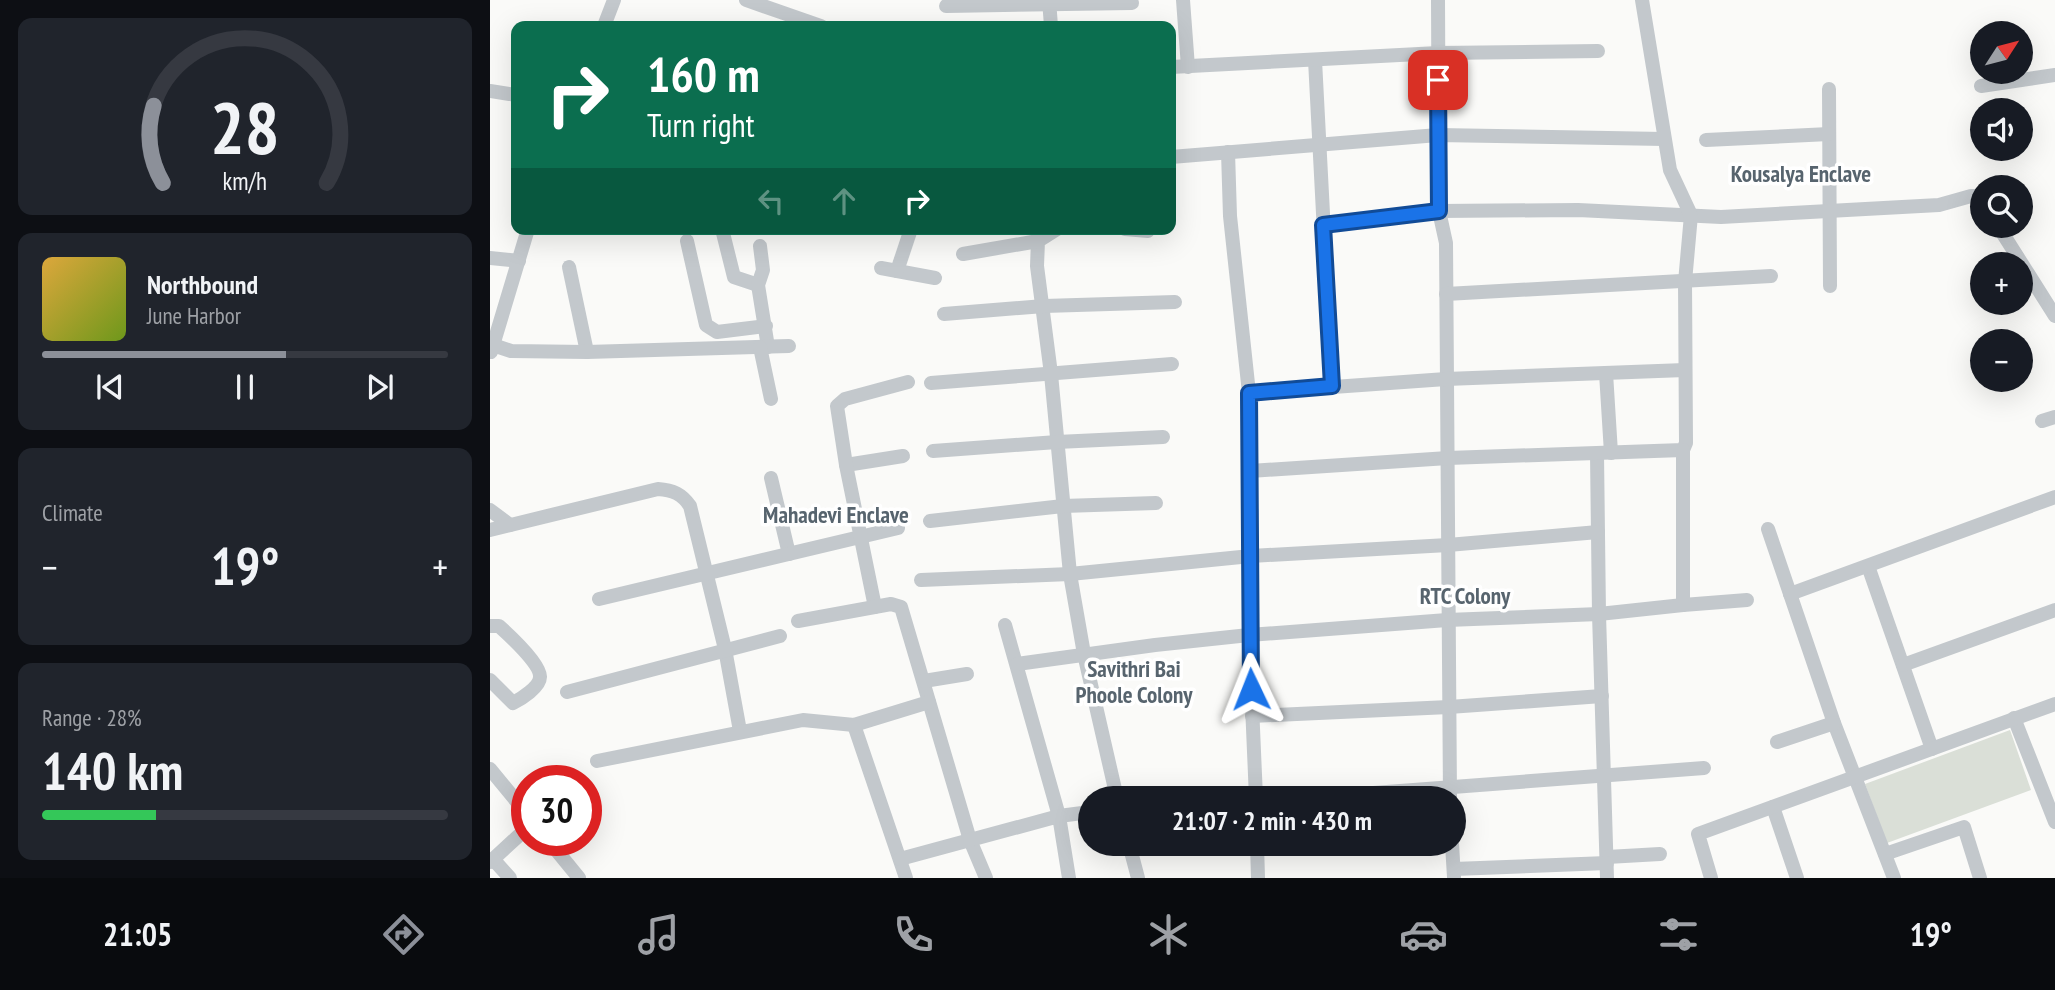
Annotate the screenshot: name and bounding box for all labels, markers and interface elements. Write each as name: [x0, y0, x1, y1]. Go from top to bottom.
north arrow: [1970, 21, 2034, 84]
map controls: [1970, 21, 2033, 392]
text: 160 m: [647, 42, 760, 106]
icon: right: [532, 49, 623, 140]
pin: [1408, 50, 1468, 110]
icon: arrive: [1419, 61, 1457, 99]
text: 28: [210, 79, 280, 173]
button: sound: [1970, 98, 2033, 161]
text: Turn right: [647, 104, 755, 146]
district label: Kousalya Enclave: [1731, 159, 1871, 188]
text: km/h: [223, 164, 267, 196]
button: search: [1970, 175, 2033, 238]
icon: left: [752, 182, 790, 220]
icon: ahead: [825, 182, 863, 220]
icon: right: [898, 182, 936, 220]
button: +: [1970, 252, 2033, 315]
text: Northbound: [147, 268, 258, 301]
text: June Harbor: [147, 301, 241, 330]
button: −: [1970, 329, 2033, 392]
icon: previous: [91, 368, 129, 406]
icon: pause: [226, 368, 264, 406]
icon: next: [361, 368, 399, 406]
text: Climate: [42, 498, 103, 527]
district label: Mahadevi Enclave: [763, 500, 909, 529]
text: 19°: [211, 532, 279, 599]
text: −: [42, 542, 58, 591]
text: +: [432, 542, 448, 591]
district label: RTC Colony: [1420, 581, 1511, 610]
position arrow: [1214, 652, 1288, 726]
district label: Savithri Bai Phoole Colony: [1075, 654, 1193, 709]
text: Range · 28%: [42, 703, 142, 732]
text: 140 km: [42, 737, 183, 804]
speed limit sign: 30: [511, 765, 602, 856]
text: 21:07 · 2 min · 430 m: [1172, 804, 1372, 837]
icon: directions: [379, 910, 428, 959]
icon: music: [634, 910, 683, 959]
icon: phone: [889, 910, 938, 959]
icon: climate: [1144, 910, 1193, 959]
icon: car: [1399, 910, 1448, 959]
icon: filters: [1654, 910, 1703, 959]
text: 21:05: [103, 913, 172, 955]
text: 19°: [1910, 913, 1952, 955]

